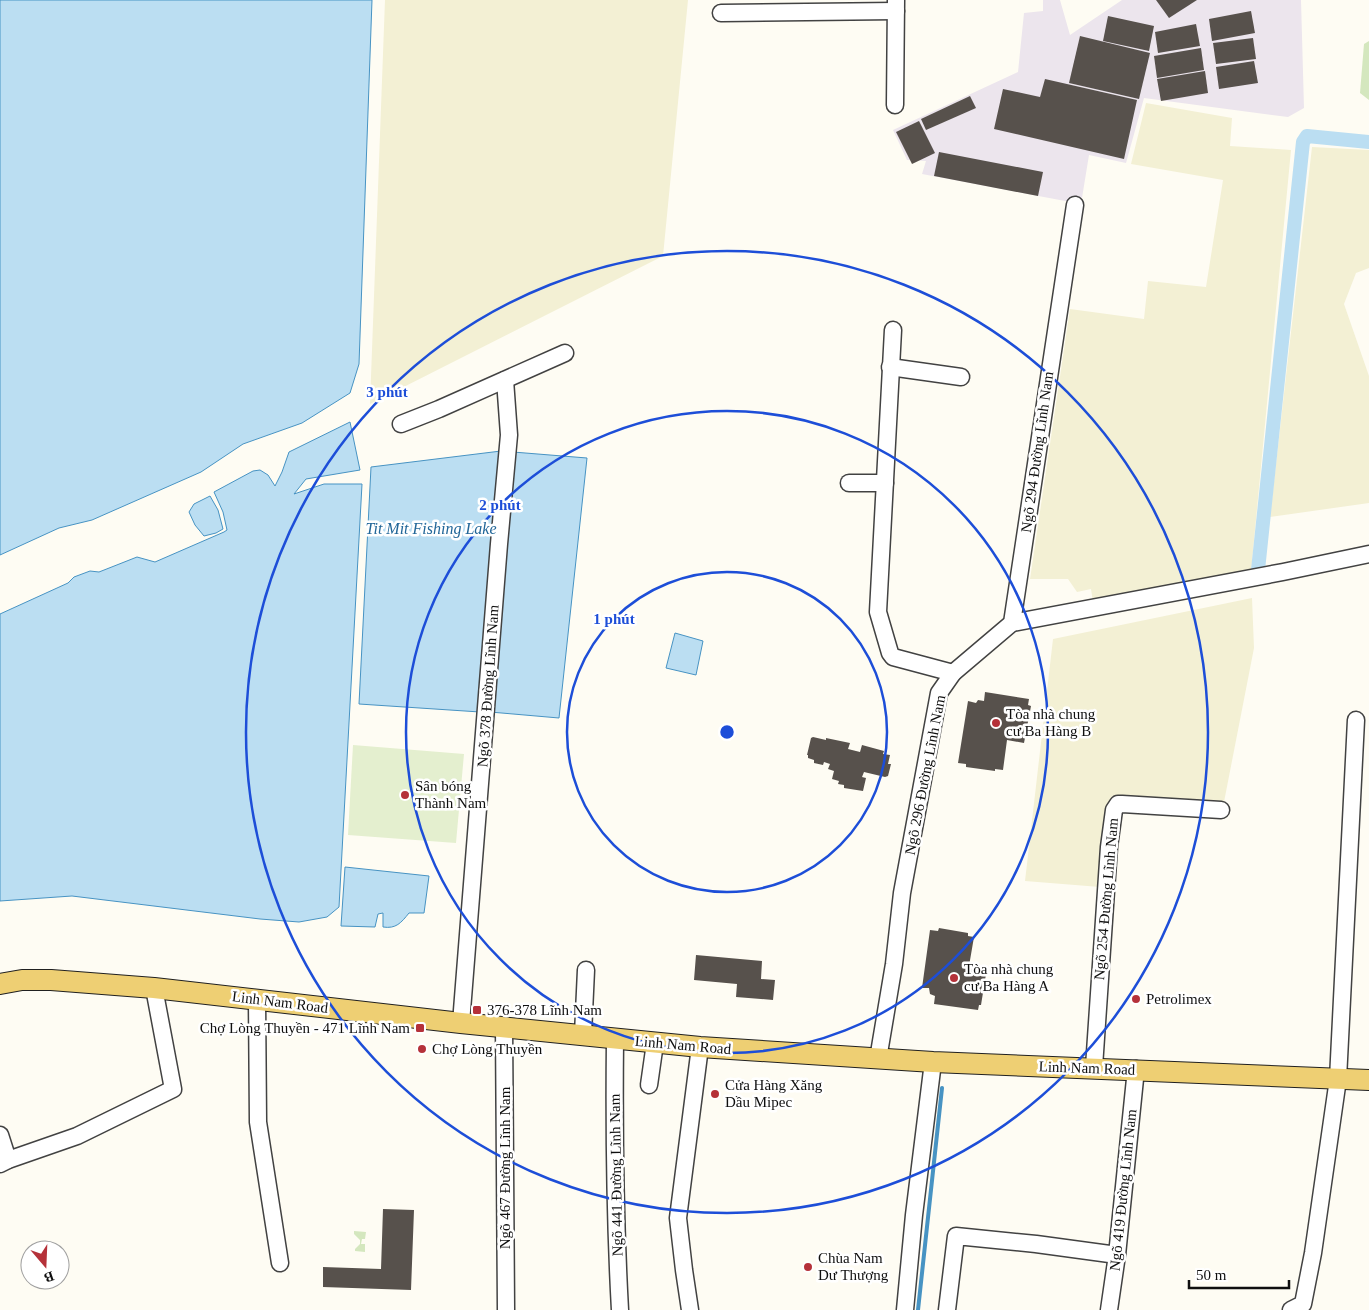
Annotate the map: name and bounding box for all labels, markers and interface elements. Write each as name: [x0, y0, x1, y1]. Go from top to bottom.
street label: Ngõ 294 Đường Lĩnh Nam: [1018, 370, 1056, 534]
text: 3 phút: [366, 384, 408, 400]
text: 2 phút: [479, 497, 521, 513]
water label: Tit Mit Fishing Lake: [365, 520, 497, 538]
street label: Ngõ 378 Đường Lĩnh Nam: [474, 604, 502, 768]
text: 1 phút: [593, 611, 635, 627]
street label: Ngõ 296 Đường Lĩnh Nam: [902, 693, 948, 856]
place label: Tòa nhà chung cư Ba Hàng B: [1006, 706, 1096, 739]
marker: Tòa nhà chung cư Ba Hàng B: [990, 717, 1002, 729]
centre of rings: [718, 723, 736, 741]
place label: Sân bóng Thành Nam: [415, 778, 487, 811]
marker: Sân bóng Thành Nam: [399, 789, 411, 801]
street label: Ngõ 254 Đường Lĩnh Nam: [1091, 817, 1121, 981]
place label: Tòa nhà chung cư Ba Hàng A: [964, 961, 1054, 994]
marker: Tòa nhà chung cư Ba Hàng A: [948, 972, 960, 984]
street label: Linh Nam Road: [231, 988, 329, 1016]
place label: Petrolimex: [1146, 991, 1212, 1007]
marker: Petrolimex: [1130, 993, 1142, 1005]
place label: 376-378 Lĩnh Nam: [487, 1002, 602, 1018]
marker: 376-378 Lĩnh Nam: [471, 1004, 483, 1016]
place label: Chợ Lòng Thuyền - 471 Lĩnh Nam: [200, 1020, 410, 1036]
marker: Chợ Lòng Thuyền - 471 Lĩnh Nam: [414, 1022, 426, 1034]
street label: Linh Nam Road: [634, 1033, 732, 1057]
place label: Chợ Lòng Thuyền: [432, 1041, 543, 1057]
marker: Chợ Lòng Thuyền: [416, 1043, 428, 1055]
street label: Linh Nam Road: [1038, 1058, 1136, 1078]
place label: Cửa Hàng Xăng Dầu Mipec: [725, 1077, 823, 1110]
street label: Ngõ 467 Đường Lĩnh Nam: [497, 1086, 513, 1249]
marker: Cửa Hàng Xăng Dầu Mipec: [709, 1088, 721, 1100]
street label: Ngõ 441 Đường Lĩnh Nam: [607, 1093, 625, 1256]
street label: Ngõ 419 Đường Lĩnh Nam: [1107, 1108, 1139, 1272]
north arrow: [20, 1240, 70, 1290]
place label: Chùa Nam Dư Thượng: [818, 1250, 889, 1283]
scale bar: [1189, 1258, 1289, 1290]
marker: Chùa Nam Dư Thượng: [802, 1261, 814, 1273]
text: 50 m: [1196, 1267, 1227, 1283]
text: B: [42, 1268, 56, 1285]

